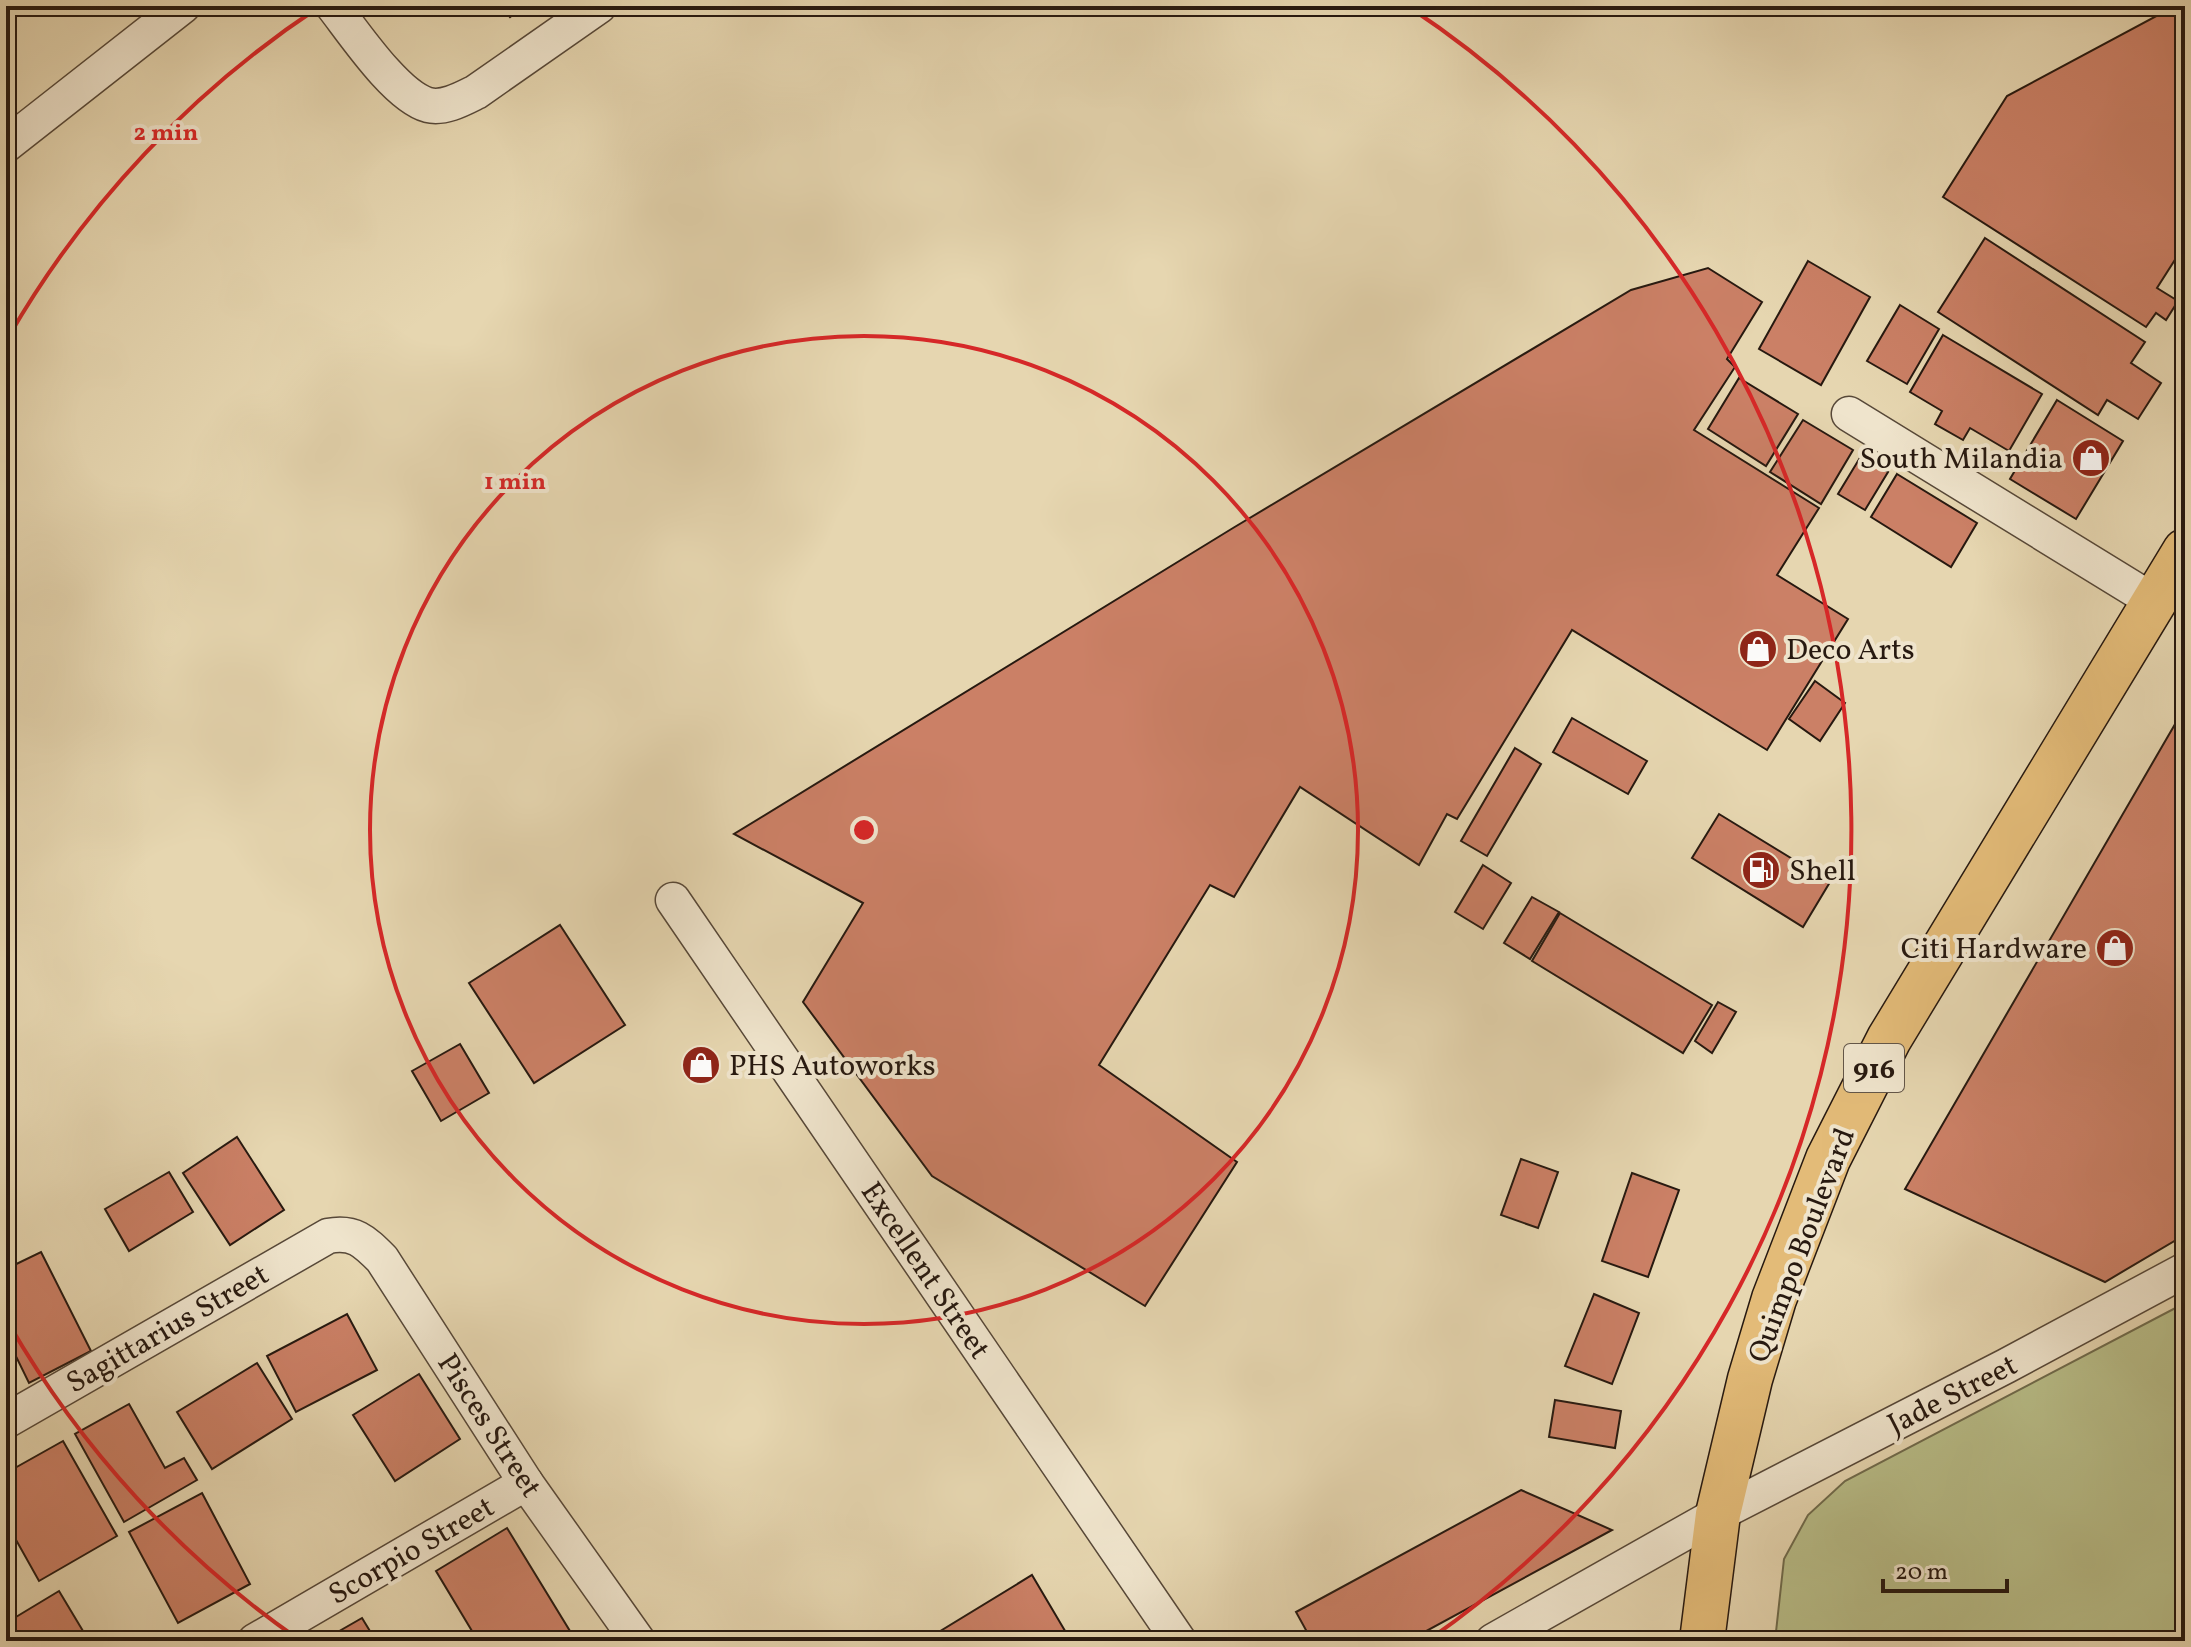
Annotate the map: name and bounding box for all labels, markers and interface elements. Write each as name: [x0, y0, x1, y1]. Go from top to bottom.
text: 2 min: [134, 117, 199, 151]
shop icon: South Milandia: [2070, 437, 2112, 479]
place label: South Milandia: [1859, 439, 2063, 481]
text: 1 min: [484, 466, 546, 500]
shop icon: Deco Arts: [1737, 628, 1779, 670]
place label: Deco Arts: [1786, 630, 1915, 672]
centre of rings: [850, 816, 878, 844]
fuel station icon: Shell: [1740, 849, 1782, 891]
place label: Shell: [1789, 851, 1856, 893]
shop icon: Citi Hardware: [2094, 927, 2136, 969]
place label: Citi Hardware: [1901, 929, 2087, 971]
shop icon: PHS Autoworks: [680, 1044, 722, 1086]
road number: 916: [1844, 1044, 1904, 1092]
place label: PHS Autoworks: [729, 1046, 936, 1088]
street label: Quimpo Boulevard: [1739, 1122, 1867, 1369]
street label: Excellent Street: [849, 1174, 999, 1368]
street label: Sagittarius Street: [59, 1255, 277, 1405]
street label: Jade Street: [1881, 1345, 2025, 1446]
street label: Pisces Street: [426, 1346, 551, 1506]
street label: Scorpio Street: [321, 1487, 503, 1616]
scale bar: [1883, 1543, 2007, 1593]
text: 20 m: [1895, 1556, 1948, 1590]

